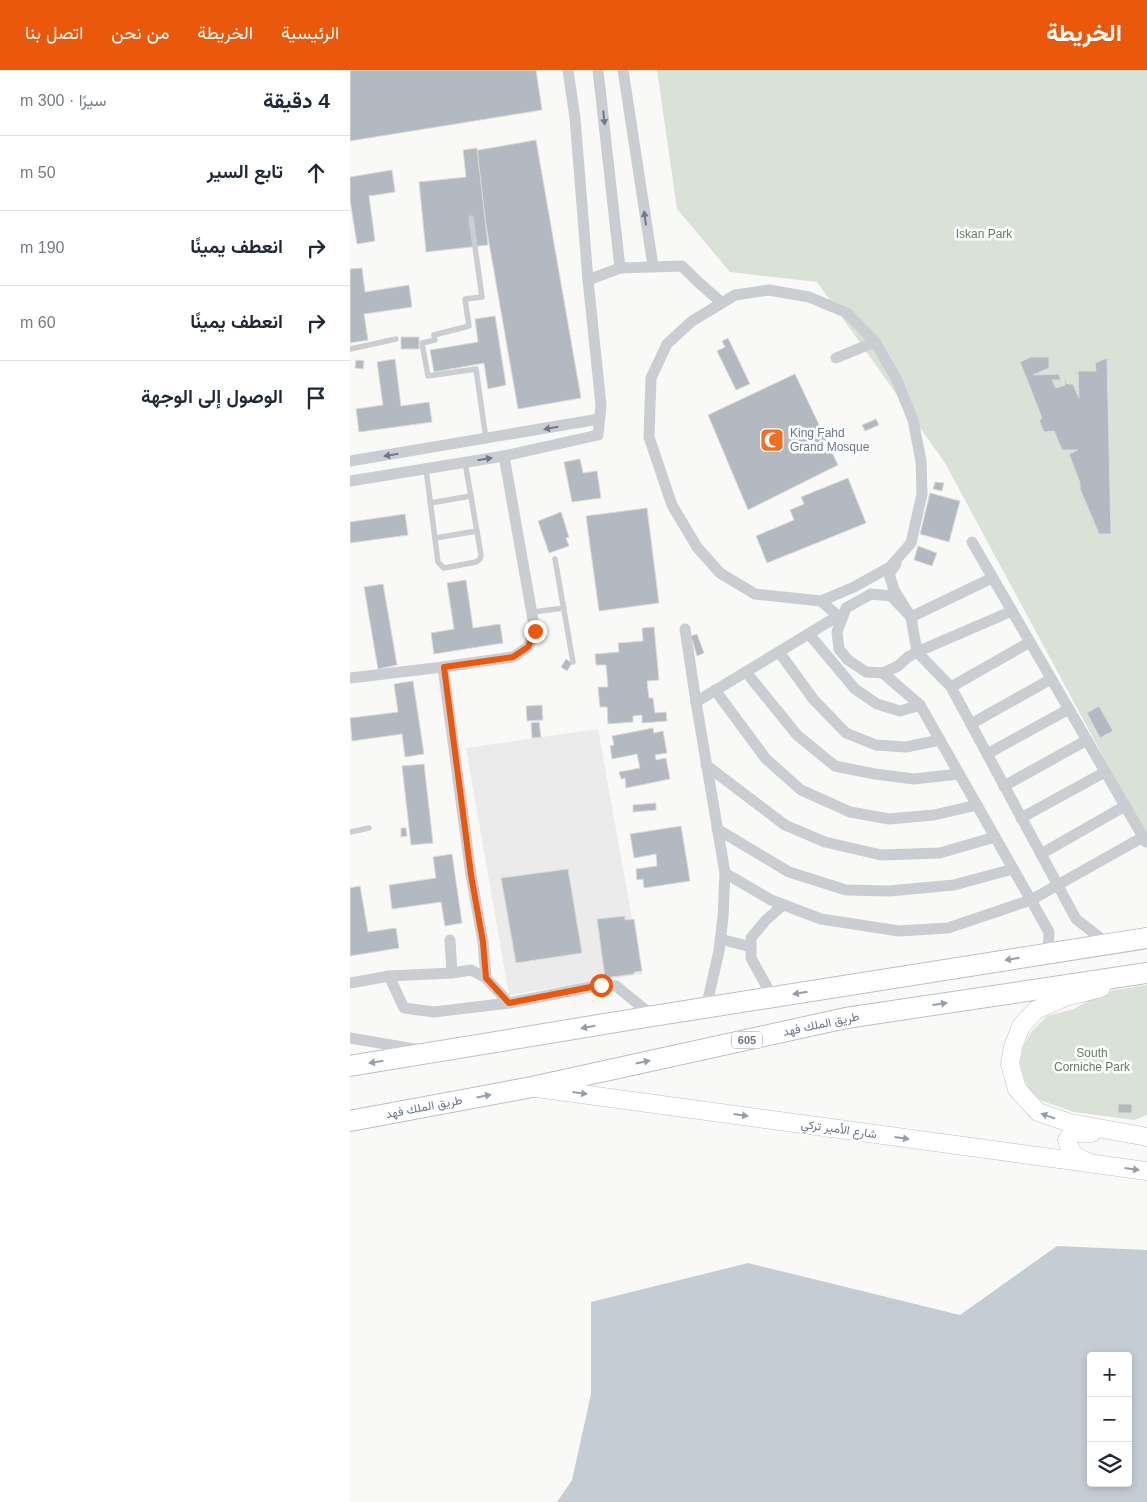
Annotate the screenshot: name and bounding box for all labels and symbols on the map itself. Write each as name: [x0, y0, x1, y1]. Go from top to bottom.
one-way arrow: [600, 111, 608, 127]
one-way arrow: [641, 210, 649, 226]
park label: Iskan Park: [956, 227, 1013, 241]
one-way arrow: [543, 424, 559, 432]
place label: King Fahd Grand Mosque: [790, 426, 870, 454]
mosque icon: King Fahd Grand Mosque: [759, 427, 785, 453]
one-way arrow: [383, 452, 399, 460]
one-way arrow: [477, 455, 493, 463]
route end: [524, 620, 547, 643]
one-way arrow: [1004, 955, 1020, 963]
route start: [590, 974, 613, 997]
one-way arrow: [792, 990, 808, 998]
one-way arrow: [932, 999, 948, 1007]
street label: طريق الملك فهد: [781, 1009, 861, 1040]
one-way arrow: [579, 1023, 595, 1031]
road number: 605: [732, 1032, 762, 1048]
park label: South Corniche Park: [1054, 1046, 1131, 1074]
one-way arrow: [367, 1058, 383, 1066]
one-way arrow: [635, 1058, 651, 1066]
one-way arrow: [572, 1090, 588, 1098]
one-way arrow: [476, 1091, 492, 1099]
street label: طريق الملك فهد: [384, 1093, 464, 1122]
one-way arrow: [1041, 1111, 1056, 1119]
one-way arrow: [733, 1112, 749, 1120]
street label: شارع الأمير تركي: [800, 1117, 878, 1144]
one-way arrow: [894, 1134, 910, 1142]
one-way arrow: [1125, 1165, 1141, 1173]

